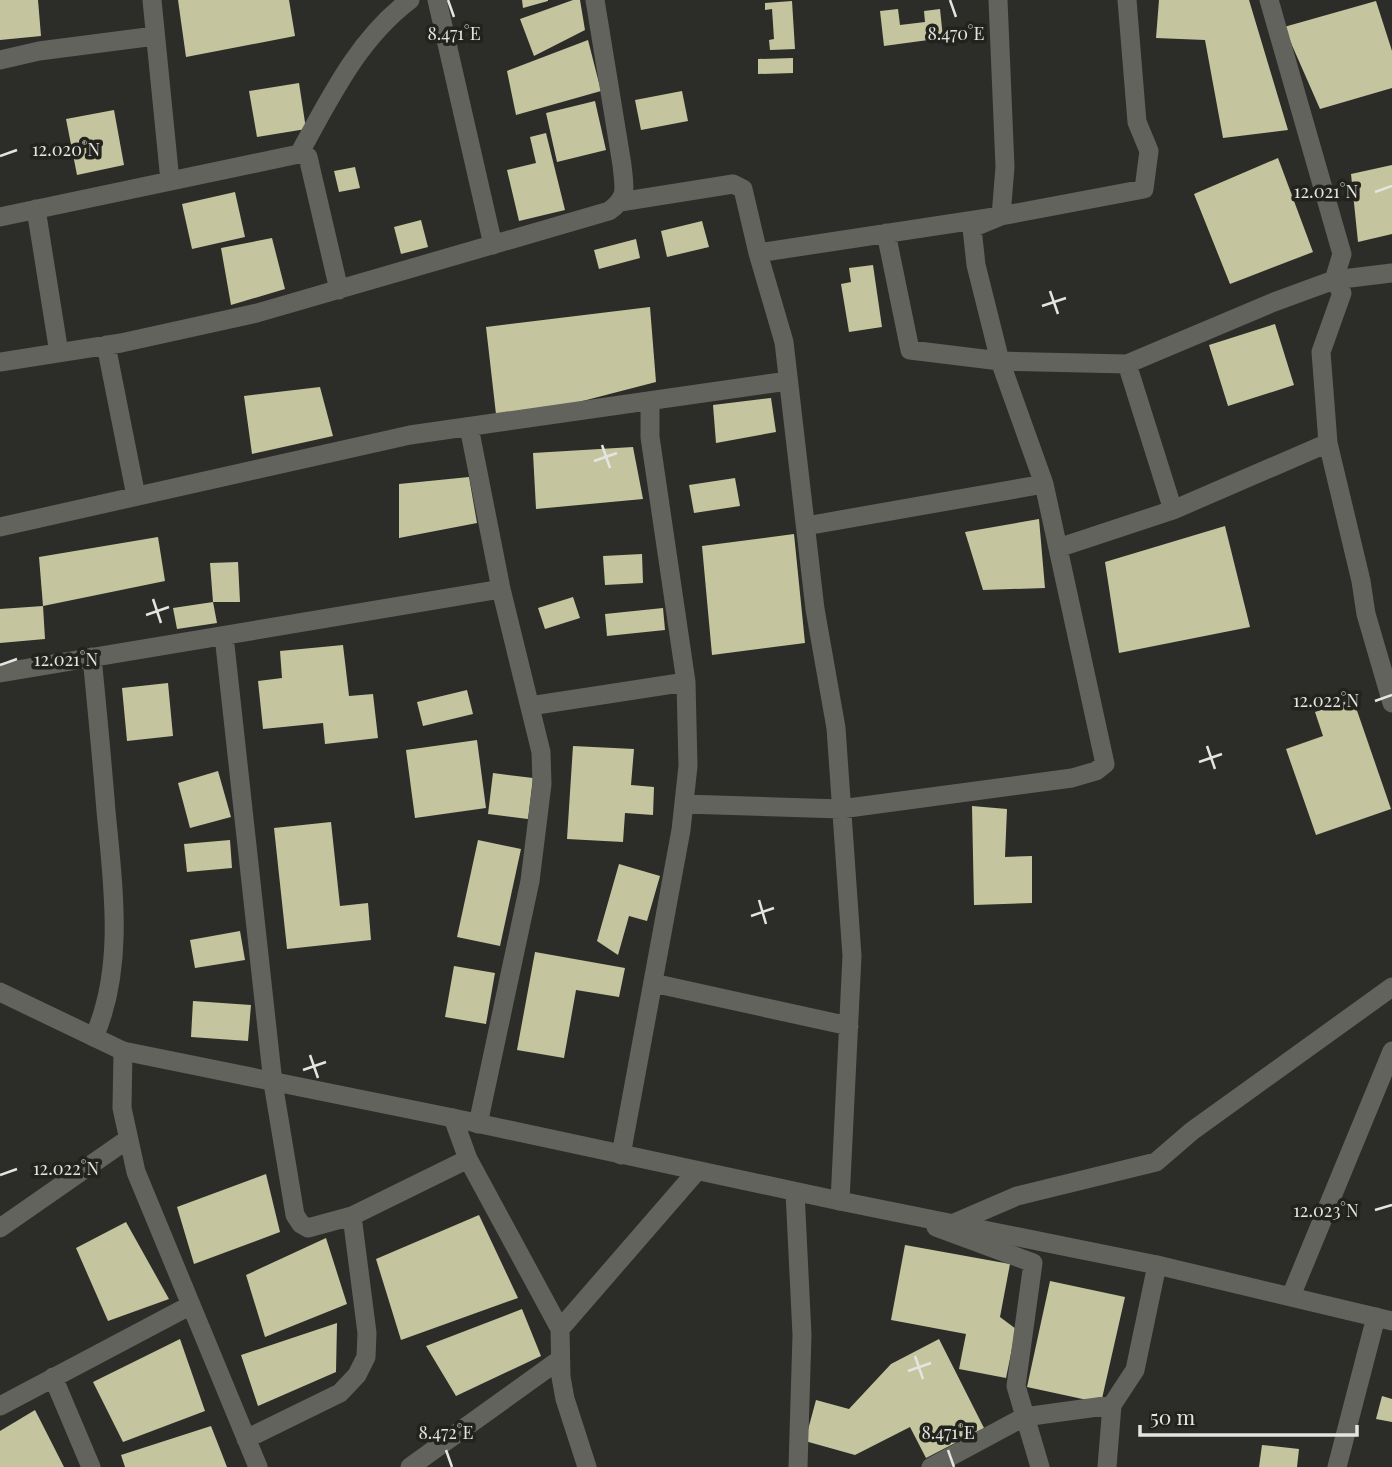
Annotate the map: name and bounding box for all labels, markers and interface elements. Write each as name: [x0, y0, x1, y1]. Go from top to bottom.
text: 8.471°E: [427, 21, 481, 45]
text: 8.470°E: [927, 21, 985, 45]
text: 12.020°N: [32, 137, 100, 161]
text: 12.021°N: [1294, 179, 1358, 203]
text: 12.021°N: [34, 647, 98, 671]
text: 12.022°N: [1293, 688, 1359, 712]
text: 12.022°N: [33, 1156, 99, 1180]
text: 12.023°N: [1293, 1198, 1359, 1222]
scale bar: [1140, 1394, 1357, 1438]
text: 50 m: [1150, 1402, 1196, 1430]
text: 8.472°E: [418, 1420, 474, 1444]
text: 8.471°E: [921, 1420, 975, 1444]

